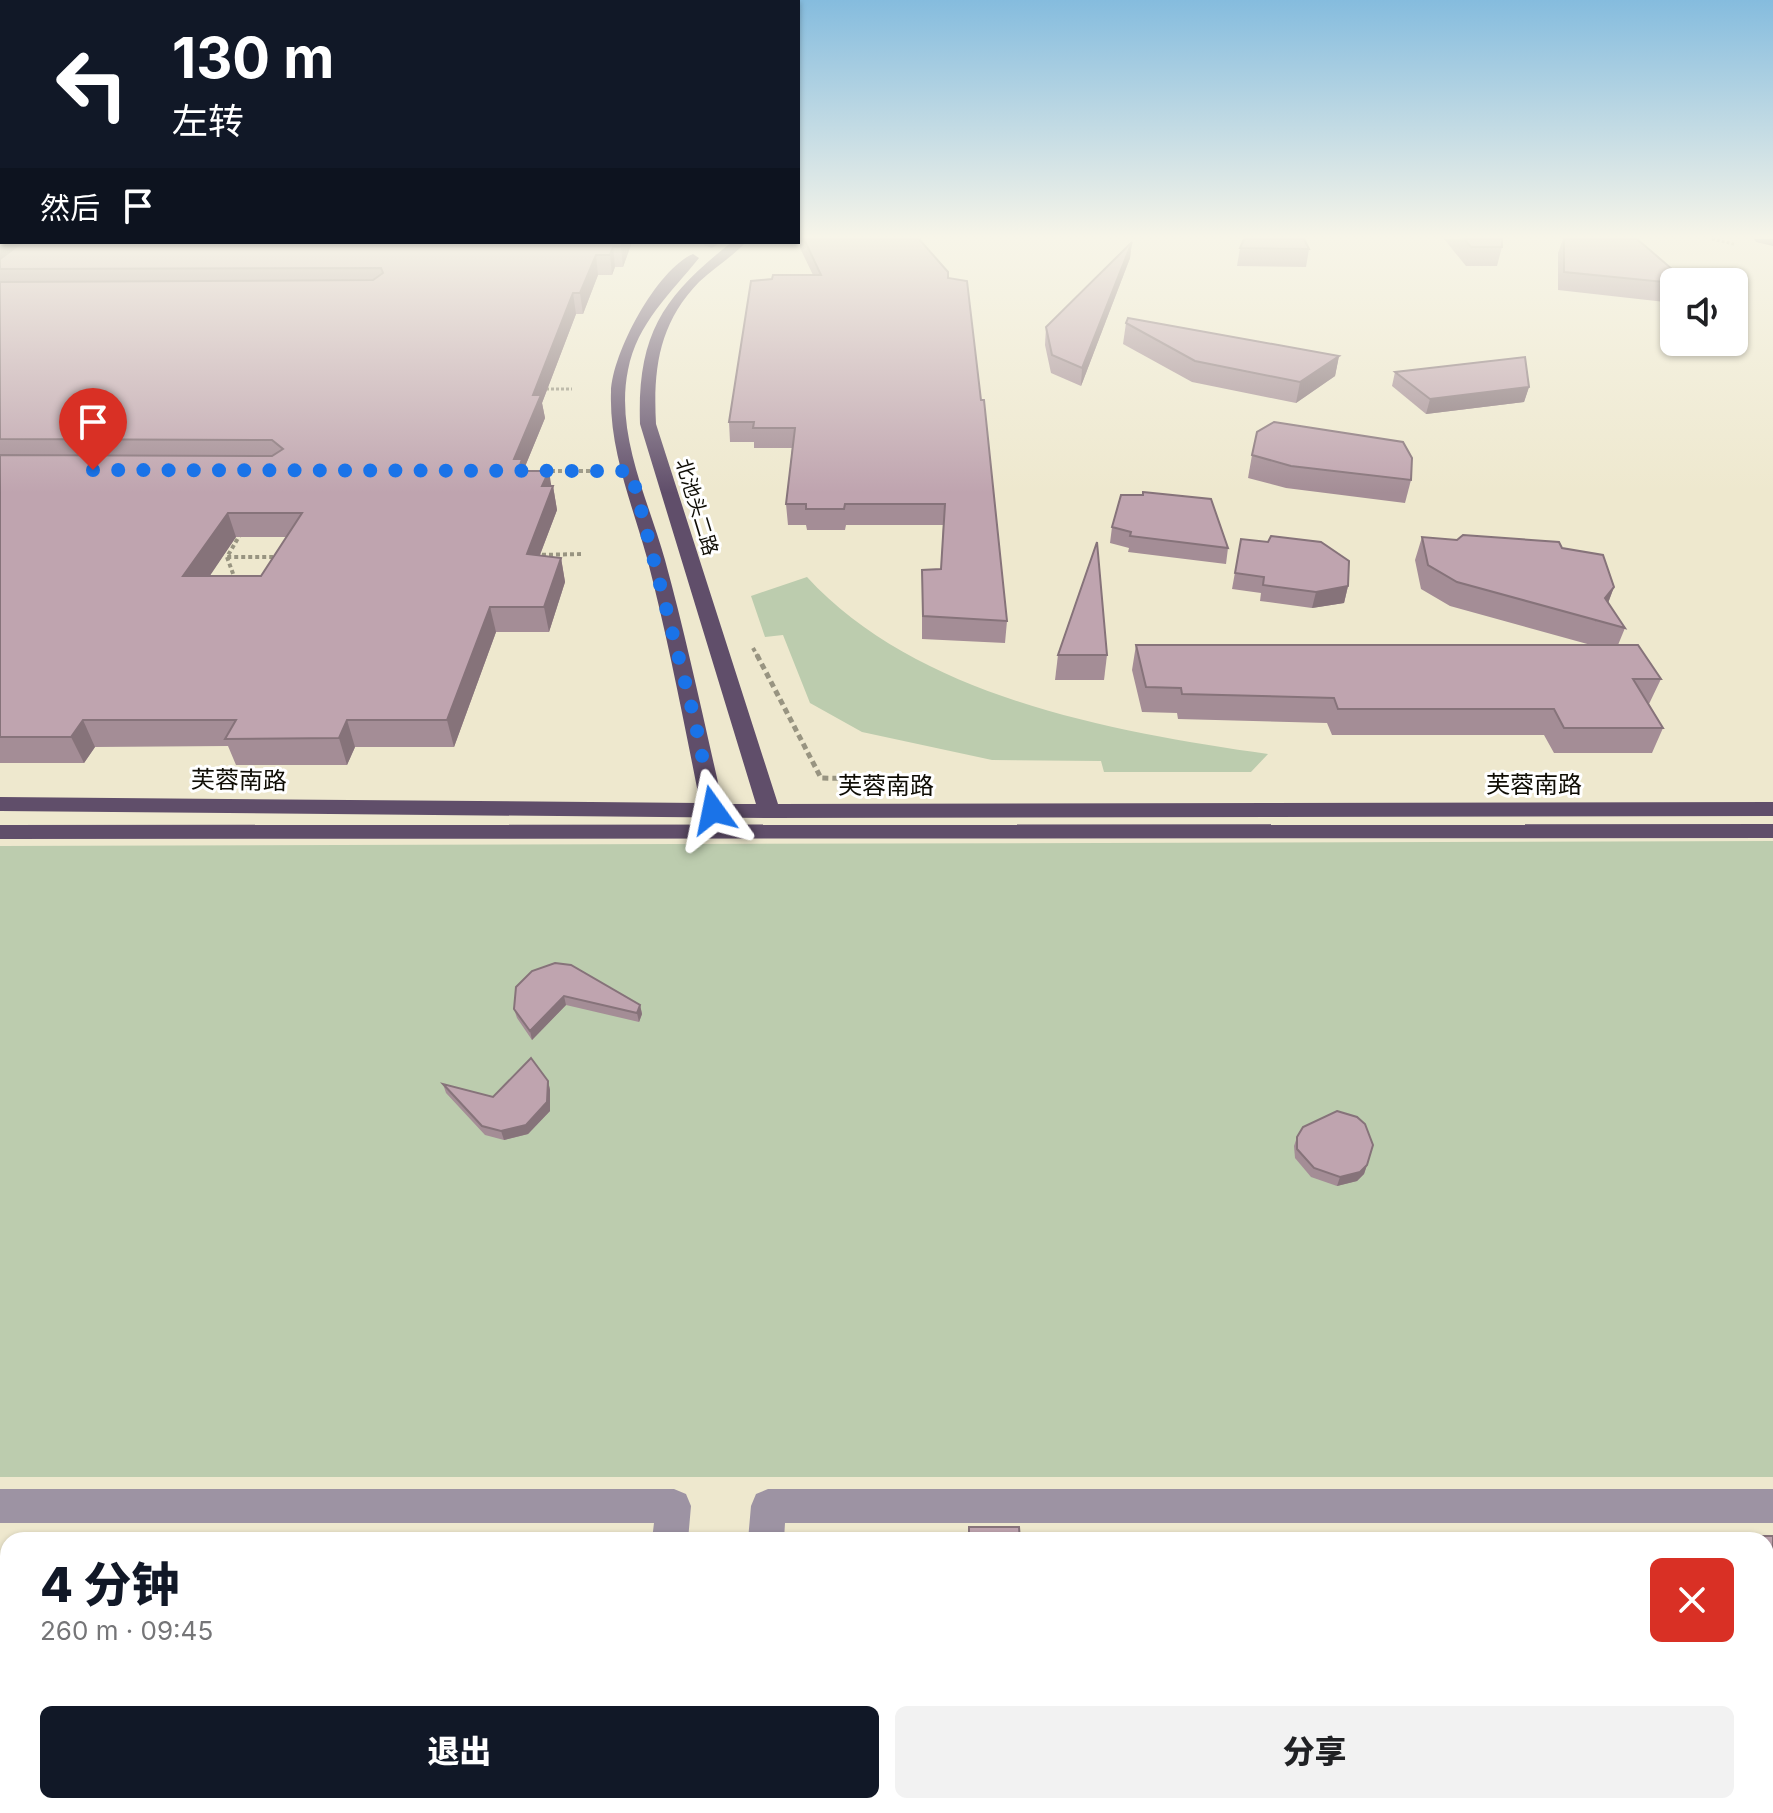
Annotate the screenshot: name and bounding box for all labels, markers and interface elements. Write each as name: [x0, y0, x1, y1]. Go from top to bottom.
text: 130 m: [172, 24, 334, 92]
icon: left: [40, 32, 144, 136]
text: 左转: [172, 99, 244, 143]
icon: arrive: [116, 184, 160, 228]
text: 然后: [40, 190, 100, 226]
map controls: [1660, 268, 1748, 356]
button: sound: [1660, 268, 1748, 356]
pin: [59, 388, 127, 470]
icon: arrive: [71, 400, 115, 444]
street label: 北池头二路: [671, 456, 723, 558]
street label: 芙蓉南路: [191, 765, 287, 795]
position arrow: [671, 768, 755, 852]
street label: 芙蓉南路: [1486, 770, 1582, 799]
street label: 芙蓉南路: [838, 771, 934, 800]
text: 4 分钟: [40, 1555, 180, 1614]
button: close: [1650, 1558, 1734, 1642]
text: 260 m · 09:45: [40, 1615, 213, 1646]
button: 退出: [40, 1706, 879, 1798]
button: 分享: [895, 1706, 1734, 1798]

